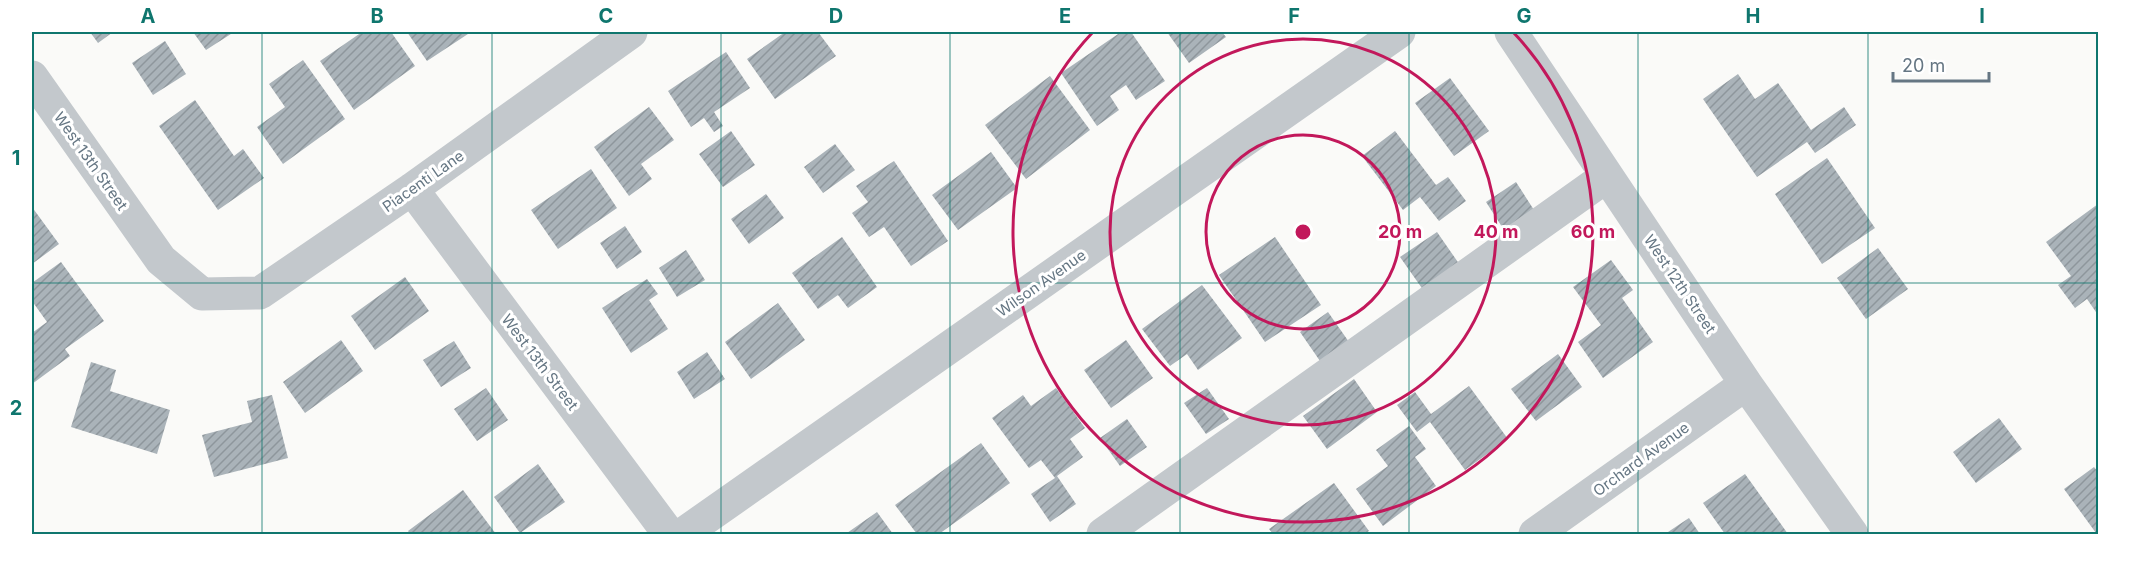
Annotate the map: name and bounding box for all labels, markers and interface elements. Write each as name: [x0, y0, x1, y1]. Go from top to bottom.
text: A: [141, 4, 156, 28]
text: B: [370, 4, 384, 28]
text: C: [599, 4, 613, 28]
text: D: [829, 4, 843, 28]
text: E: [1059, 4, 1071, 28]
text: F: [1288, 4, 1300, 28]
text: G: [1516, 4, 1532, 28]
text: H: [1746, 4, 1760, 28]
text: I: [1979, 4, 1985, 28]
scale bar: [1893, 45, 1989, 83]
text: 20 m: [1902, 55, 1945, 76]
street label: West 13th Street: [50, 108, 132, 214]
text: 1: [12, 146, 20, 170]
street label: Piacenti Lane: [379, 146, 467, 216]
text: 20 m: [1378, 221, 1422, 242]
text: 40 m: [1474, 221, 1519, 242]
text: 60 m: [1571, 221, 1615, 242]
centre of rings: [1293, 222, 1313, 242]
street label: West 12th Street: [1640, 231, 1720, 337]
street label: Wilson Avenue: [993, 245, 1089, 321]
street label: West 13th Street: [498, 310, 582, 414]
text: 2: [10, 396, 22, 420]
street label: Orchard Avenue: [1589, 418, 1693, 500]

